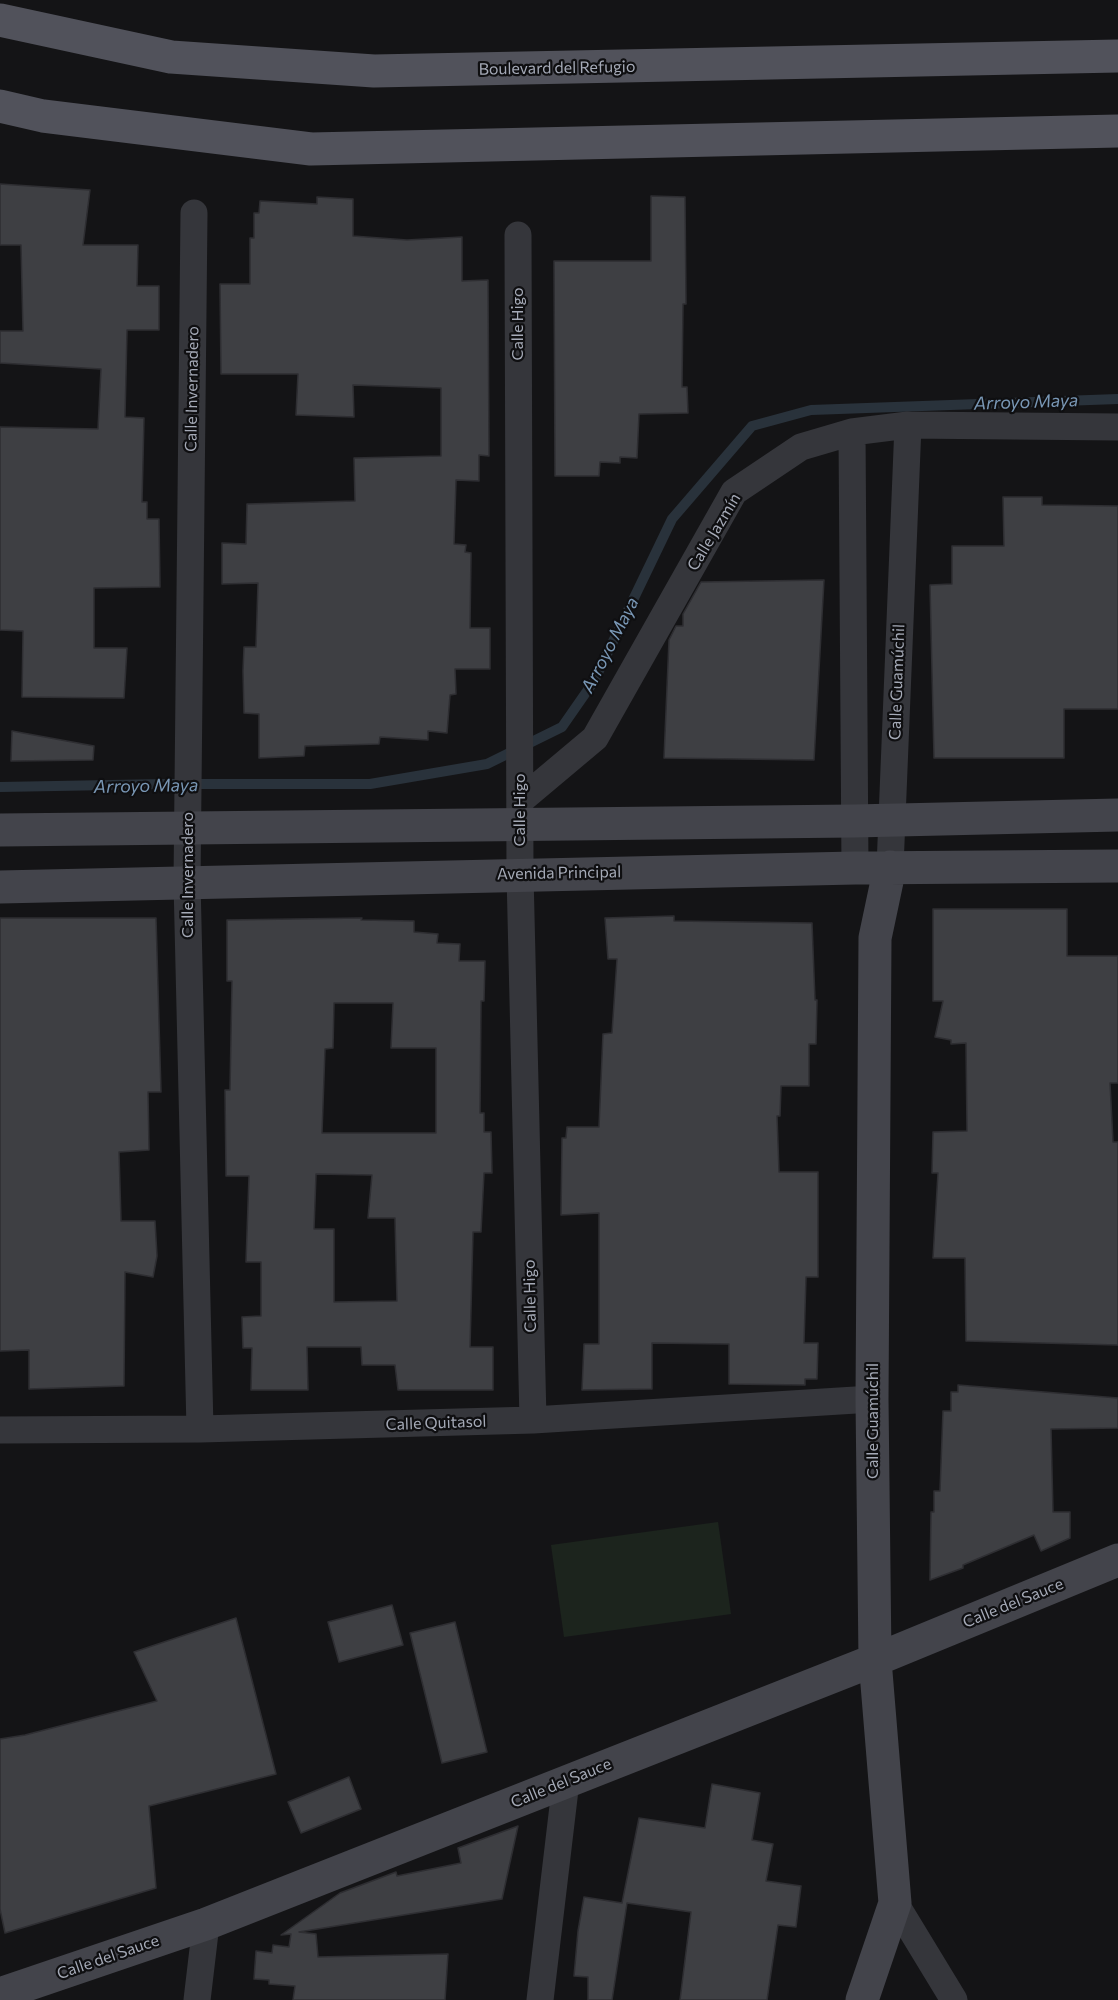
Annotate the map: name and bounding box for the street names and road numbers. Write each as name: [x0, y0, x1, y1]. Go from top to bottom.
street label: Boulevard del Refugio: [478, 57, 636, 79]
street label: Calle Higo: [508, 287, 528, 361]
street label: Calle Invernadero: [181, 326, 203, 452]
street label: Calle Jazmín: [683, 490, 745, 574]
street label: Calle Guamúchil: [885, 624, 909, 740]
street label: Calle Higo: [510, 773, 530, 847]
street label: Calle Invernadero: [178, 812, 198, 938]
street label: Avenida Principal: [497, 862, 621, 884]
street label: Calle Higo: [520, 1259, 540, 1333]
street label: Calle Guamúchil: [863, 1363, 883, 1479]
street label: Calle Quitasol: [385, 1412, 487, 1434]
street label: Calle del Sauce: [960, 1574, 1066, 1632]
street label: Calle del Sauce: [508, 1754, 614, 1812]
street label: Calle del Sauce: [54, 1931, 162, 1983]

